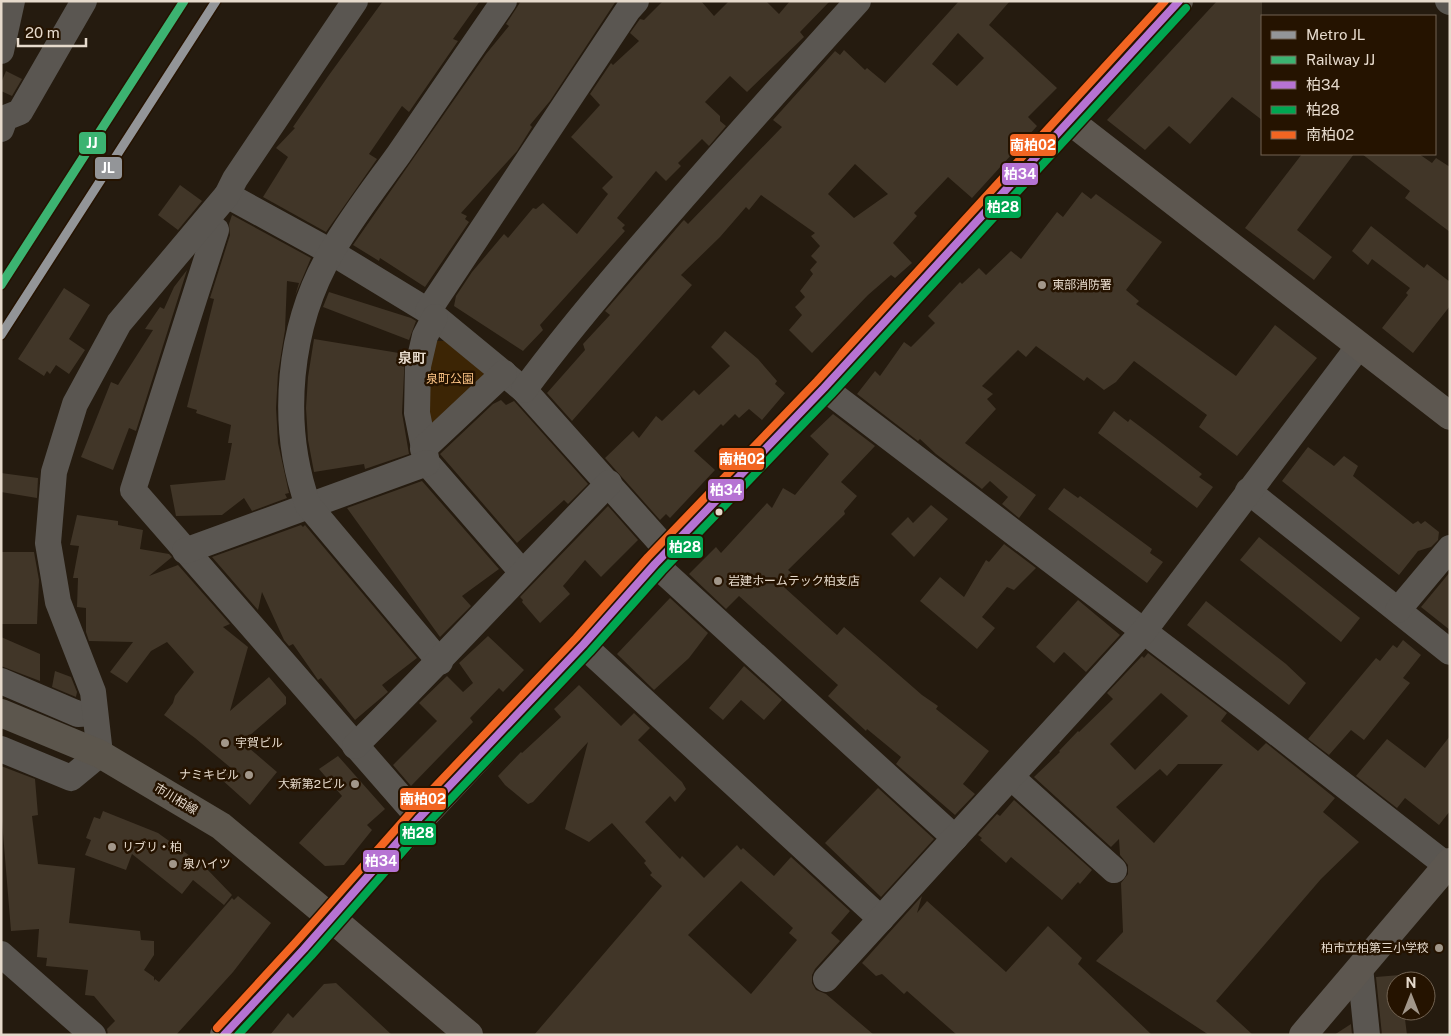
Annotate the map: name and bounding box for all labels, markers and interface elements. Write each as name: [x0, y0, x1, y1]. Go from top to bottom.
scale bar: [18, 15, 85, 47]
legend: [1261, 15, 1436, 155]
text: 20 m: [25, 24, 60, 41]
text: Metro JL: [1306, 26, 1365, 43]
text: Railway JJ: [1306, 51, 1375, 68]
text: 柏34: [1306, 76, 1340, 93]
text: 柏28: [1306, 101, 1340, 118]
text: 南柏02: [1306, 126, 1354, 143]
line badge: JJ: [78, 131, 107, 155]
line badge: 南柏02: [1009, 133, 1057, 157]
text: JJ: [86, 135, 98, 151]
text: 南柏02: [1010, 137, 1056, 153]
line badge: JL: [94, 156, 123, 180]
text: JL: [101, 160, 115, 176]
line badge: 柏34: [1001, 162, 1039, 186]
text: 柏34: [1004, 166, 1036, 182]
line badge: 柏28: [984, 195, 1022, 219]
text: 柏28: [987, 199, 1019, 215]
place label: 東部消防署: [1052, 278, 1112, 292]
marker: 東部消防署: [1036, 279, 1048, 291]
district label: 泉町: [398, 350, 426, 366]
park label: 泉町公園: [426, 372, 474, 386]
line badge: 南柏02: [718, 447, 765, 471]
text: 南柏02: [719, 451, 765, 467]
line badge: 柏34: [707, 478, 745, 502]
text: 柏34: [710, 482, 742, 498]
unlabelled marker: [714, 507, 724, 517]
line badge: 柏28: [666, 535, 704, 559]
text: 柏28: [669, 539, 701, 555]
place label: 岩建ホームテック柏支店: [728, 574, 860, 588]
marker: 岩建ホームテック柏支店: [712, 575, 724, 587]
place label: 宇賀ビル: [235, 736, 283, 750]
marker: 宇賀ビル: [219, 737, 231, 749]
place label: ナミキビル: [179, 768, 239, 782]
marker: ナミキビル: [243, 769, 255, 781]
place label: 大新第2ビル: [278, 777, 345, 791]
marker: 大新第2ビル: [349, 778, 361, 790]
street label: 市川柏線: [152, 781, 200, 817]
line badge: 南柏02: [399, 787, 447, 811]
text: 南柏02: [400, 791, 446, 807]
line badge: 柏28: [399, 822, 437, 846]
text: 柏28: [402, 825, 434, 841]
place label: リブリ・柏: [122, 840, 182, 854]
marker: リブリ・柏: [106, 841, 118, 853]
line badge: 柏34: [362, 849, 400, 873]
text: 柏34: [365, 853, 397, 869]
place label: 泉ハイツ: [183, 857, 231, 871]
marker: 泉ハイツ: [167, 858, 179, 870]
place label: 柏市立柏第三小学校: [1321, 941, 1429, 955]
marker: 柏市立柏第三小学校: [1433, 942, 1445, 954]
north arrow: [1386, 971, 1436, 1021]
text: N: [1406, 975, 1416, 991]

